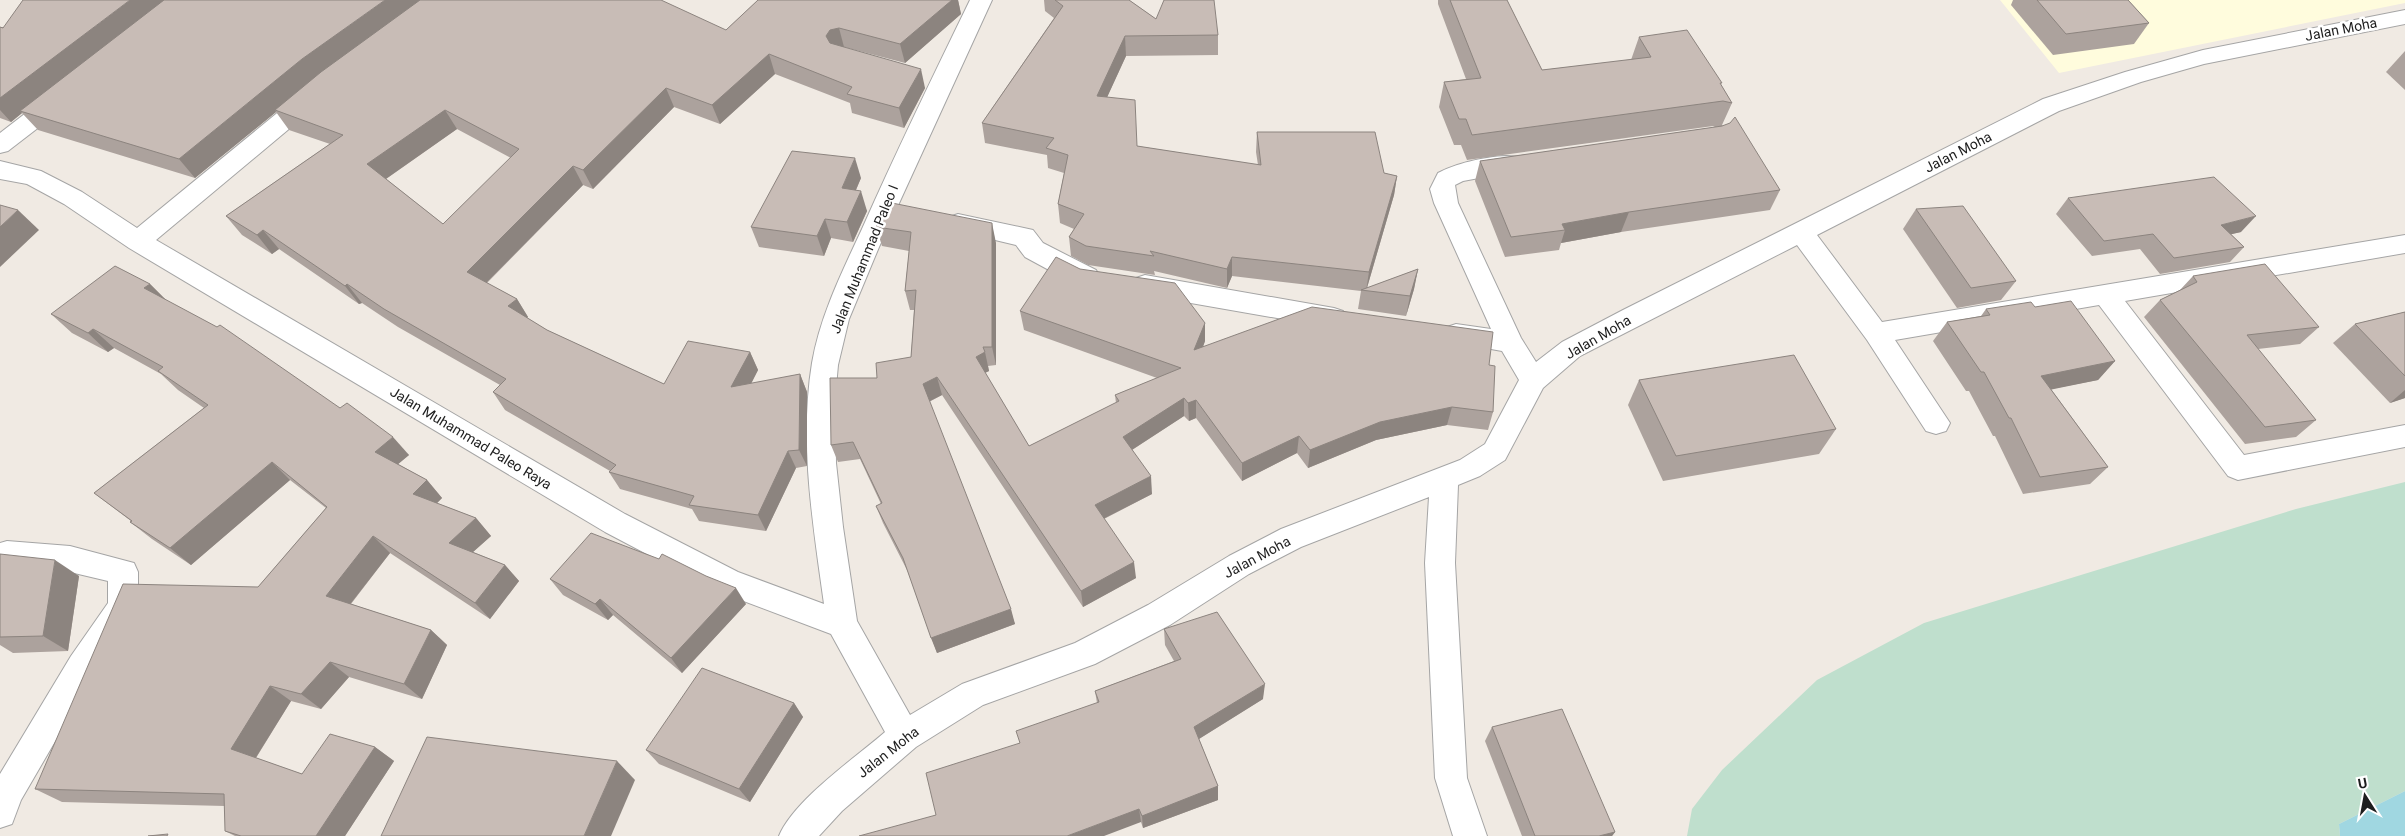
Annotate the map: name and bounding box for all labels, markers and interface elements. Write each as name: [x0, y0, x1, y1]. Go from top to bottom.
street label: Jalan Moha: [2304, 14, 2378, 44]
street label: Jalan Moha: [1922, 128, 1994, 176]
street label: Jalan Muhammad Paleo I: [827, 182, 901, 336]
street label: Jalan Moha: [1562, 312, 1634, 362]
street label: Jalan Muhammad Paleo Raya: [387, 383, 555, 493]
street label: Jalan Moha: [1221, 533, 1293, 581]
street label: Jalan Moha: [854, 723, 922, 781]
north arrow: [2340, 771, 2390, 821]
text: U: [2356, 775, 2369, 792]

